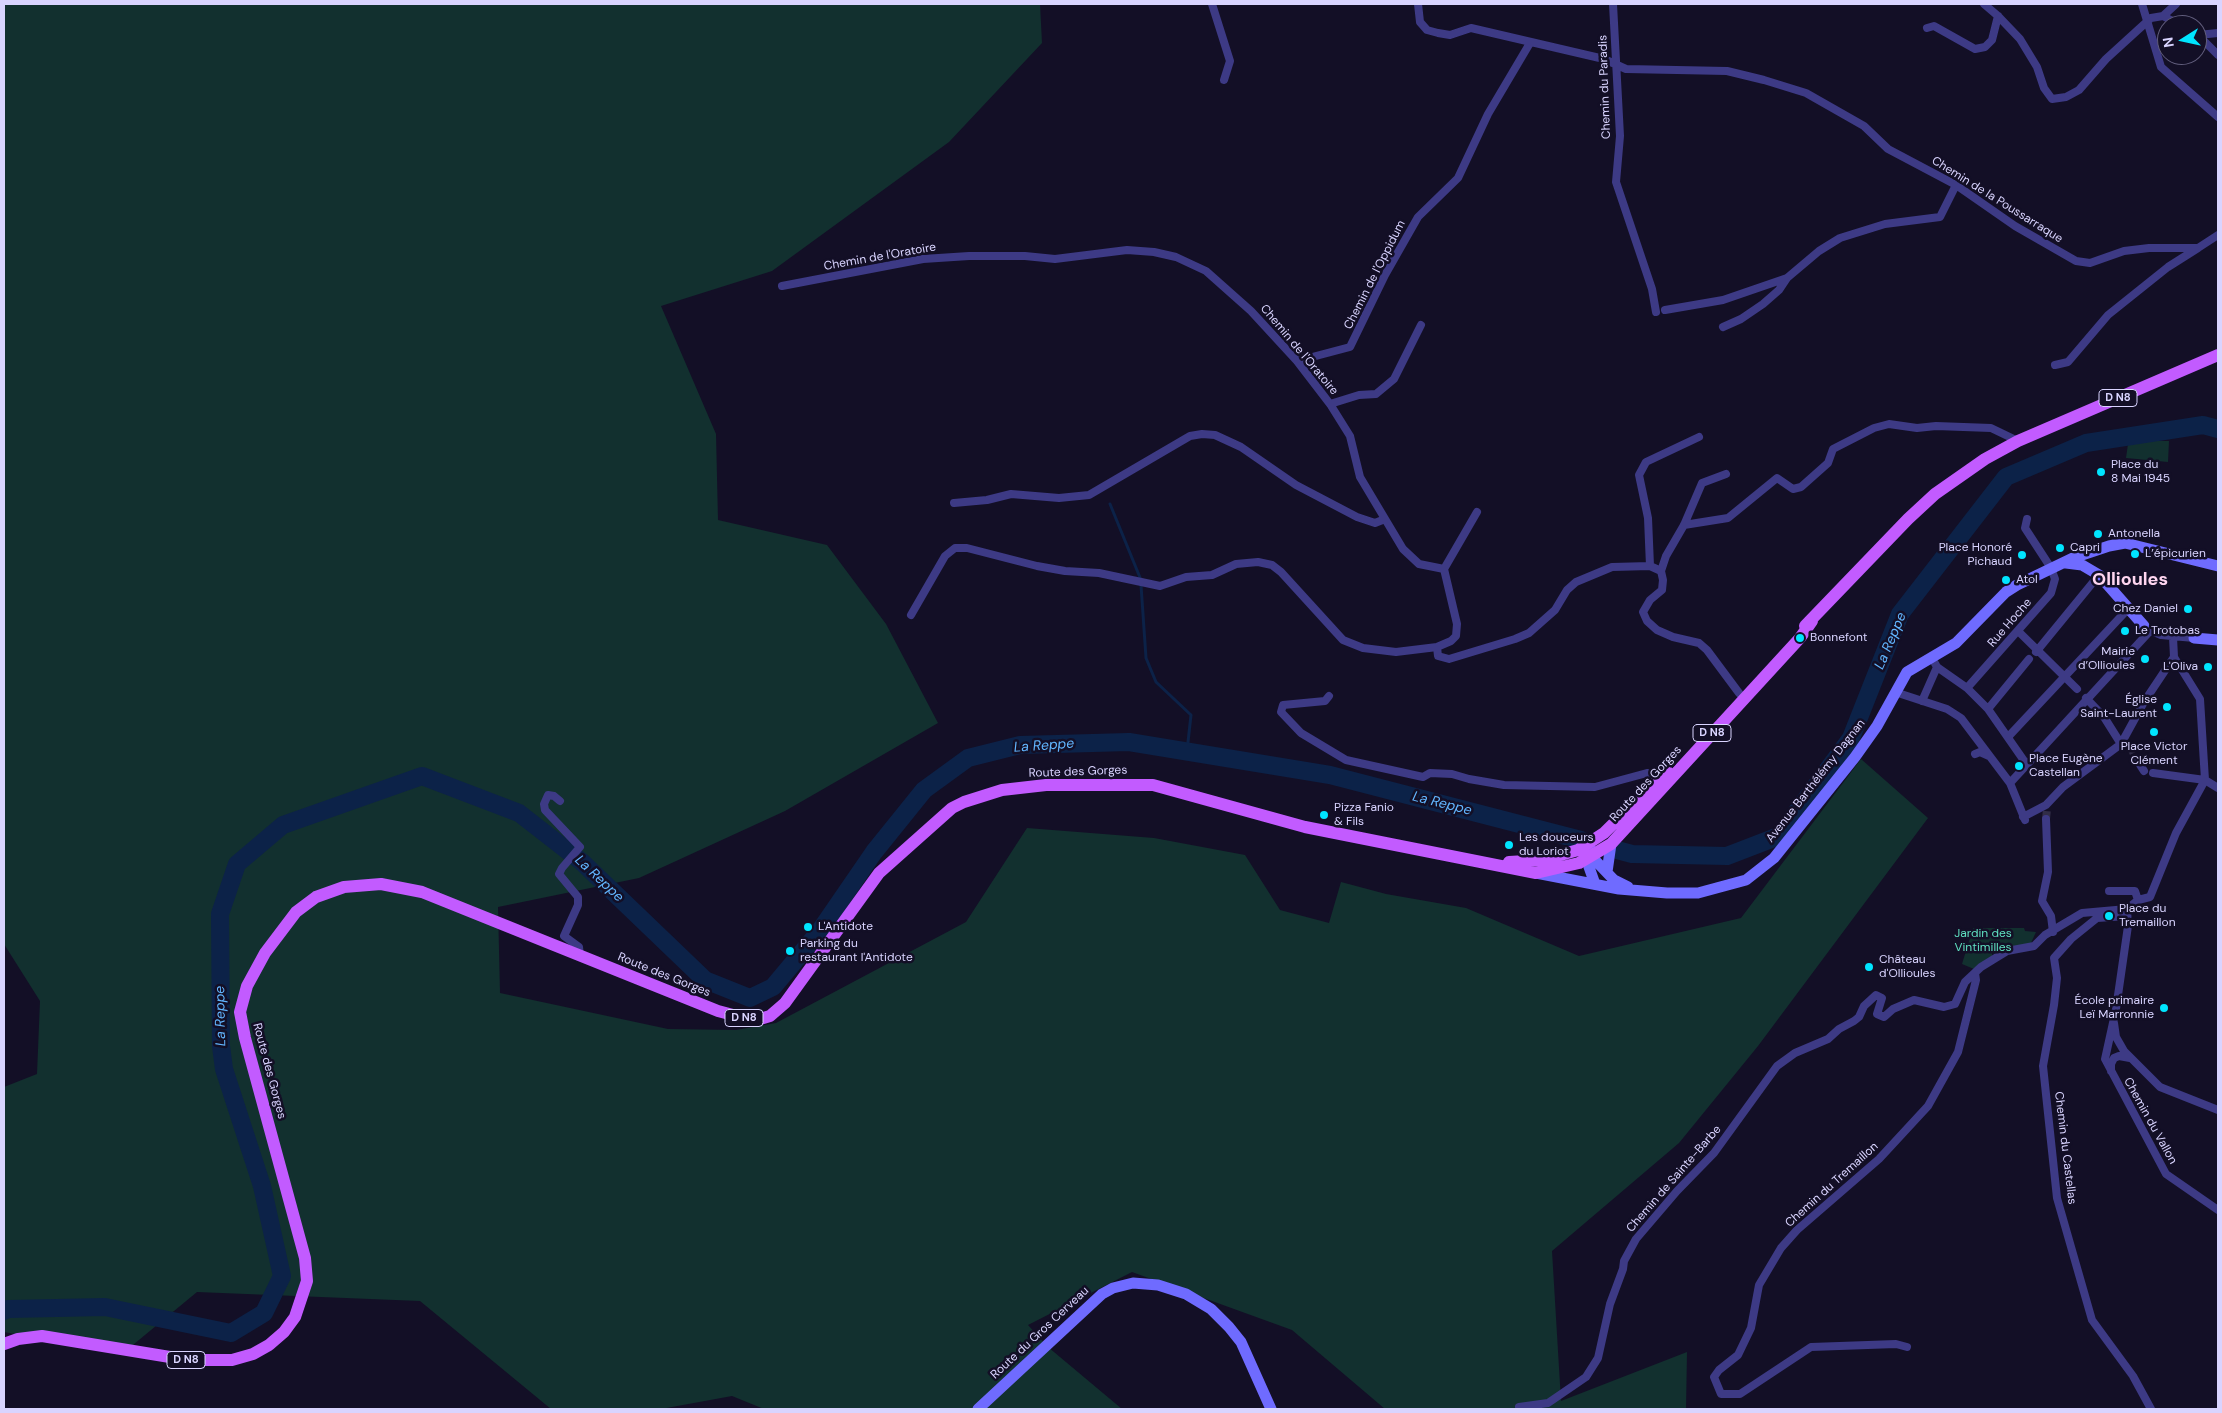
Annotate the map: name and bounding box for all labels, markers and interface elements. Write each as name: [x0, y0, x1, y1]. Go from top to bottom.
north arrow: [2157, 15, 2207, 65]
street label: Chemin du Paradis: [1596, 35, 1614, 139]
text: N: [2158, 36, 2178, 49]
street label: Chemin de la Poussarraque: [1929, 154, 2065, 246]
street label: Chemin de l'Oppidum: [1341, 218, 1409, 332]
street label: Chemin de l'Oratoire: [823, 240, 937, 274]
street label: Chemin de l'Oratoire: [1257, 302, 1341, 398]
road number: D N8: [2099, 389, 2137, 406]
place label: Place du 8 Mai 1945: [2111, 458, 2170, 486]
marker: Place du 8 Mai 1945: [2095, 466, 2107, 478]
place label: Antonella: [2108, 527, 2160, 541]
marker: Antonella: [2092, 528, 2104, 540]
place label: Place Honoré Pichaud: [1939, 541, 2012, 569]
place label: Capri: [2070, 541, 2100, 555]
marker: Capri: [2054, 542, 2066, 554]
place label: L’épicurien: [2145, 547, 2206, 561]
marker: L’épicurien: [2129, 548, 2141, 560]
marker: Place Honoré Pichaud: [2016, 549, 2028, 561]
district label: Ollioules: [2092, 569, 2168, 591]
place label: Atol: [2016, 573, 2038, 587]
marker: Atol: [2000, 574, 2012, 586]
street label: Rue Hoche: [1985, 596, 2035, 650]
place label: Chez Daniel: [2113, 602, 2178, 616]
marker: Chez Daniel: [2182, 603, 2194, 615]
water label: La Reppe: [1871, 610, 1911, 672]
place label: Le Trotobas: [2135, 624, 2200, 638]
marker: Le Trotobas: [2119, 625, 2131, 637]
place label: Bonnefont: [1810, 631, 1867, 645]
marker: Bonnefont: [1794, 632, 1806, 644]
place label: Mairie d’Ollioules: [2078, 645, 2135, 673]
marker: Mairie d’Ollioules: [2139, 653, 2151, 665]
place label: L'Oliva: [2163, 660, 2198, 674]
marker: L'Oliva: [2202, 661, 2214, 673]
place label: Église Saint-Laurent: [2080, 693, 2157, 721]
marker: Église Saint-Laurent: [2161, 701, 2173, 713]
street label: Avenue Barthélémy Dagnan: [1763, 717, 1869, 845]
road number: D N8: [1693, 724, 1731, 741]
marker: Place Victor Clément: [2148, 726, 2160, 738]
water label: La Reppe: [1013, 736, 1075, 756]
place label: Place Victor Clément: [2121, 740, 2187, 768]
street label: Route des Gorges: [1607, 743, 1685, 825]
place label: Place Eugène Castellan: [2029, 752, 2103, 780]
marker: Place Eugène Castellan: [2013, 760, 2025, 772]
street label: Route des Gorges: [1028, 763, 1128, 781]
water label: La Reppe: [1411, 789, 1473, 819]
place label: Pizza Fanio & Fils: [1334, 801, 1394, 829]
marker: Pizza Fanio & Fils: [1318, 809, 1330, 821]
place label: Les douceurs du Loriot: [1519, 831, 1594, 859]
marker: Les douceurs du Loriot: [1503, 839, 1515, 851]
water label: La Reppe: [571, 852, 627, 906]
place label: Place du Tremaillon: [2119, 902, 2176, 930]
marker: Place du Tremaillon: [2103, 910, 2115, 922]
place label: L'Antidote: [818, 920, 873, 934]
marker: L'Antidote: [802, 921, 814, 933]
park label: Jardin des Vintimilles: [1954, 927, 2012, 955]
place label: Parking du restaurant l'Antidote: [800, 937, 913, 965]
marker: Parking du restaurant l'Antidote: [784, 945, 796, 957]
street label: Route des Gorges: [616, 950, 712, 1000]
place label: Château d'Ollioules: [1879, 953, 1935, 981]
marker: Château d'Ollioules: [1863, 961, 1875, 973]
water label: La Reppe: [212, 986, 230, 1046]
place label: École primaire Leï Marronnie: [2075, 994, 2154, 1022]
marker: École primaire Leï Marronnie: [2158, 1002, 2170, 1014]
road number: D N8: [725, 1010, 763, 1026]
street label: Route des Gorges: [249, 1021, 289, 1121]
street label: Chemin du Vallon: [2120, 1075, 2180, 1167]
street label: Chemin du Castellas: [2051, 1091, 2079, 1205]
street label: Chemin de Sainte-Barbe: [1624, 1123, 1724, 1235]
street label: Chemin du Tremaillon: [1783, 1139, 1881, 1231]
street label: Route du Gros Cerveau: [988, 1284, 1092, 1382]
road number: D N8: [167, 1352, 205, 1368]

